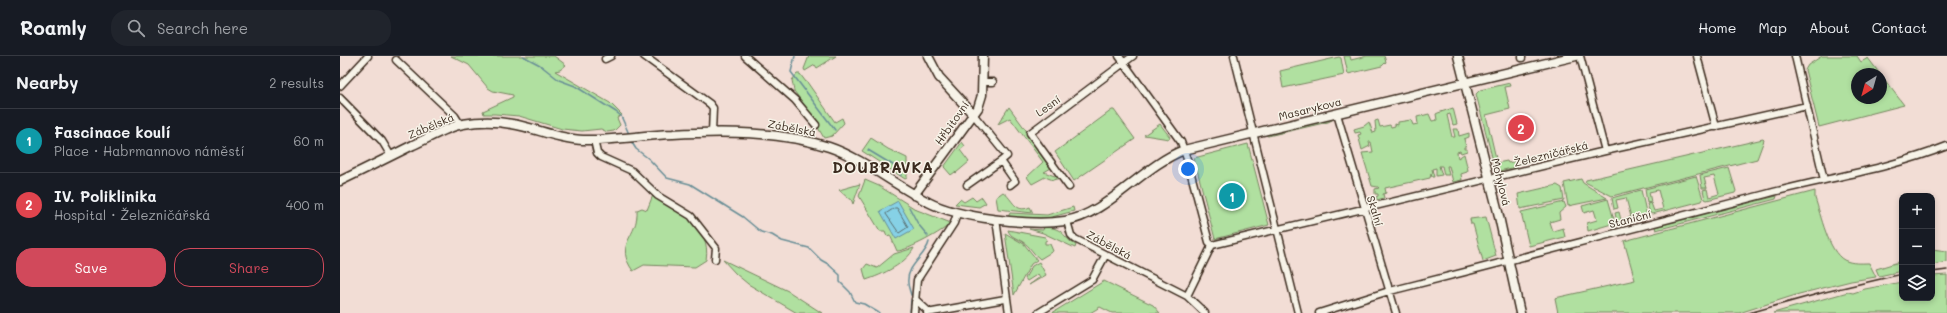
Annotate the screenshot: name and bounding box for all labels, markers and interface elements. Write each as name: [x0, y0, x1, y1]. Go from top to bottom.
search box: [111, 10, 391, 46]
text: Roamly: [20, 15, 87, 40]
icon: search: [125, 17, 147, 39]
text: Search here: [157, 18, 248, 38]
text: Home: [1698, 18, 1736, 37]
text: Map: [1758, 18, 1787, 37]
text: About: [1809, 18, 1850, 37]
text: Contact: [1872, 18, 1927, 37]
north arrow: [1851, 68, 1887, 104]
text: Nearby: [16, 71, 78, 93]
text: 2 results: [269, 74, 324, 91]
street label: Lesní: [1032, 91, 1063, 120]
street label: Masarykova: [1277, 93, 1343, 124]
street label: Hřbitovní: [931, 98, 972, 148]
street label: Zábělská: [405, 109, 456, 142]
pin: 2: [1508, 113, 1534, 143]
street label: Zábělská: [767, 115, 818, 140]
text: Fascinace koulí: [54, 122, 171, 142]
text: 1: [26, 132, 32, 149]
text: 60 m: [294, 132, 324, 149]
street label: Železničářská: [1512, 137, 1590, 170]
text: Place · Habrmannovo náměstí: [54, 142, 245, 159]
street label: Mohylová: [1488, 156, 1515, 207]
district label: DOUBRAVKA: [832, 157, 934, 177]
your location: [1178, 159, 1198, 179]
pin: 1: [1219, 181, 1245, 211]
text: IV. Poliklinika: [54, 186, 157, 206]
map controls: [1899, 193, 1935, 301]
button: +: [1899, 193, 1935, 229]
street label: Skalní: [1364, 194, 1387, 228]
text: 2: [25, 196, 33, 213]
text: 400 m: [286, 196, 324, 213]
text: Hospital · Železničářská: [54, 206, 210, 223]
street label: Staniční: [1607, 206, 1653, 231]
street label: Zábělská: [1084, 226, 1134, 263]
button: −: [1899, 229, 1935, 265]
button: Save: [16, 248, 166, 287]
button: Share: [174, 248, 324, 287]
button: layers: [1899, 265, 1935, 301]

